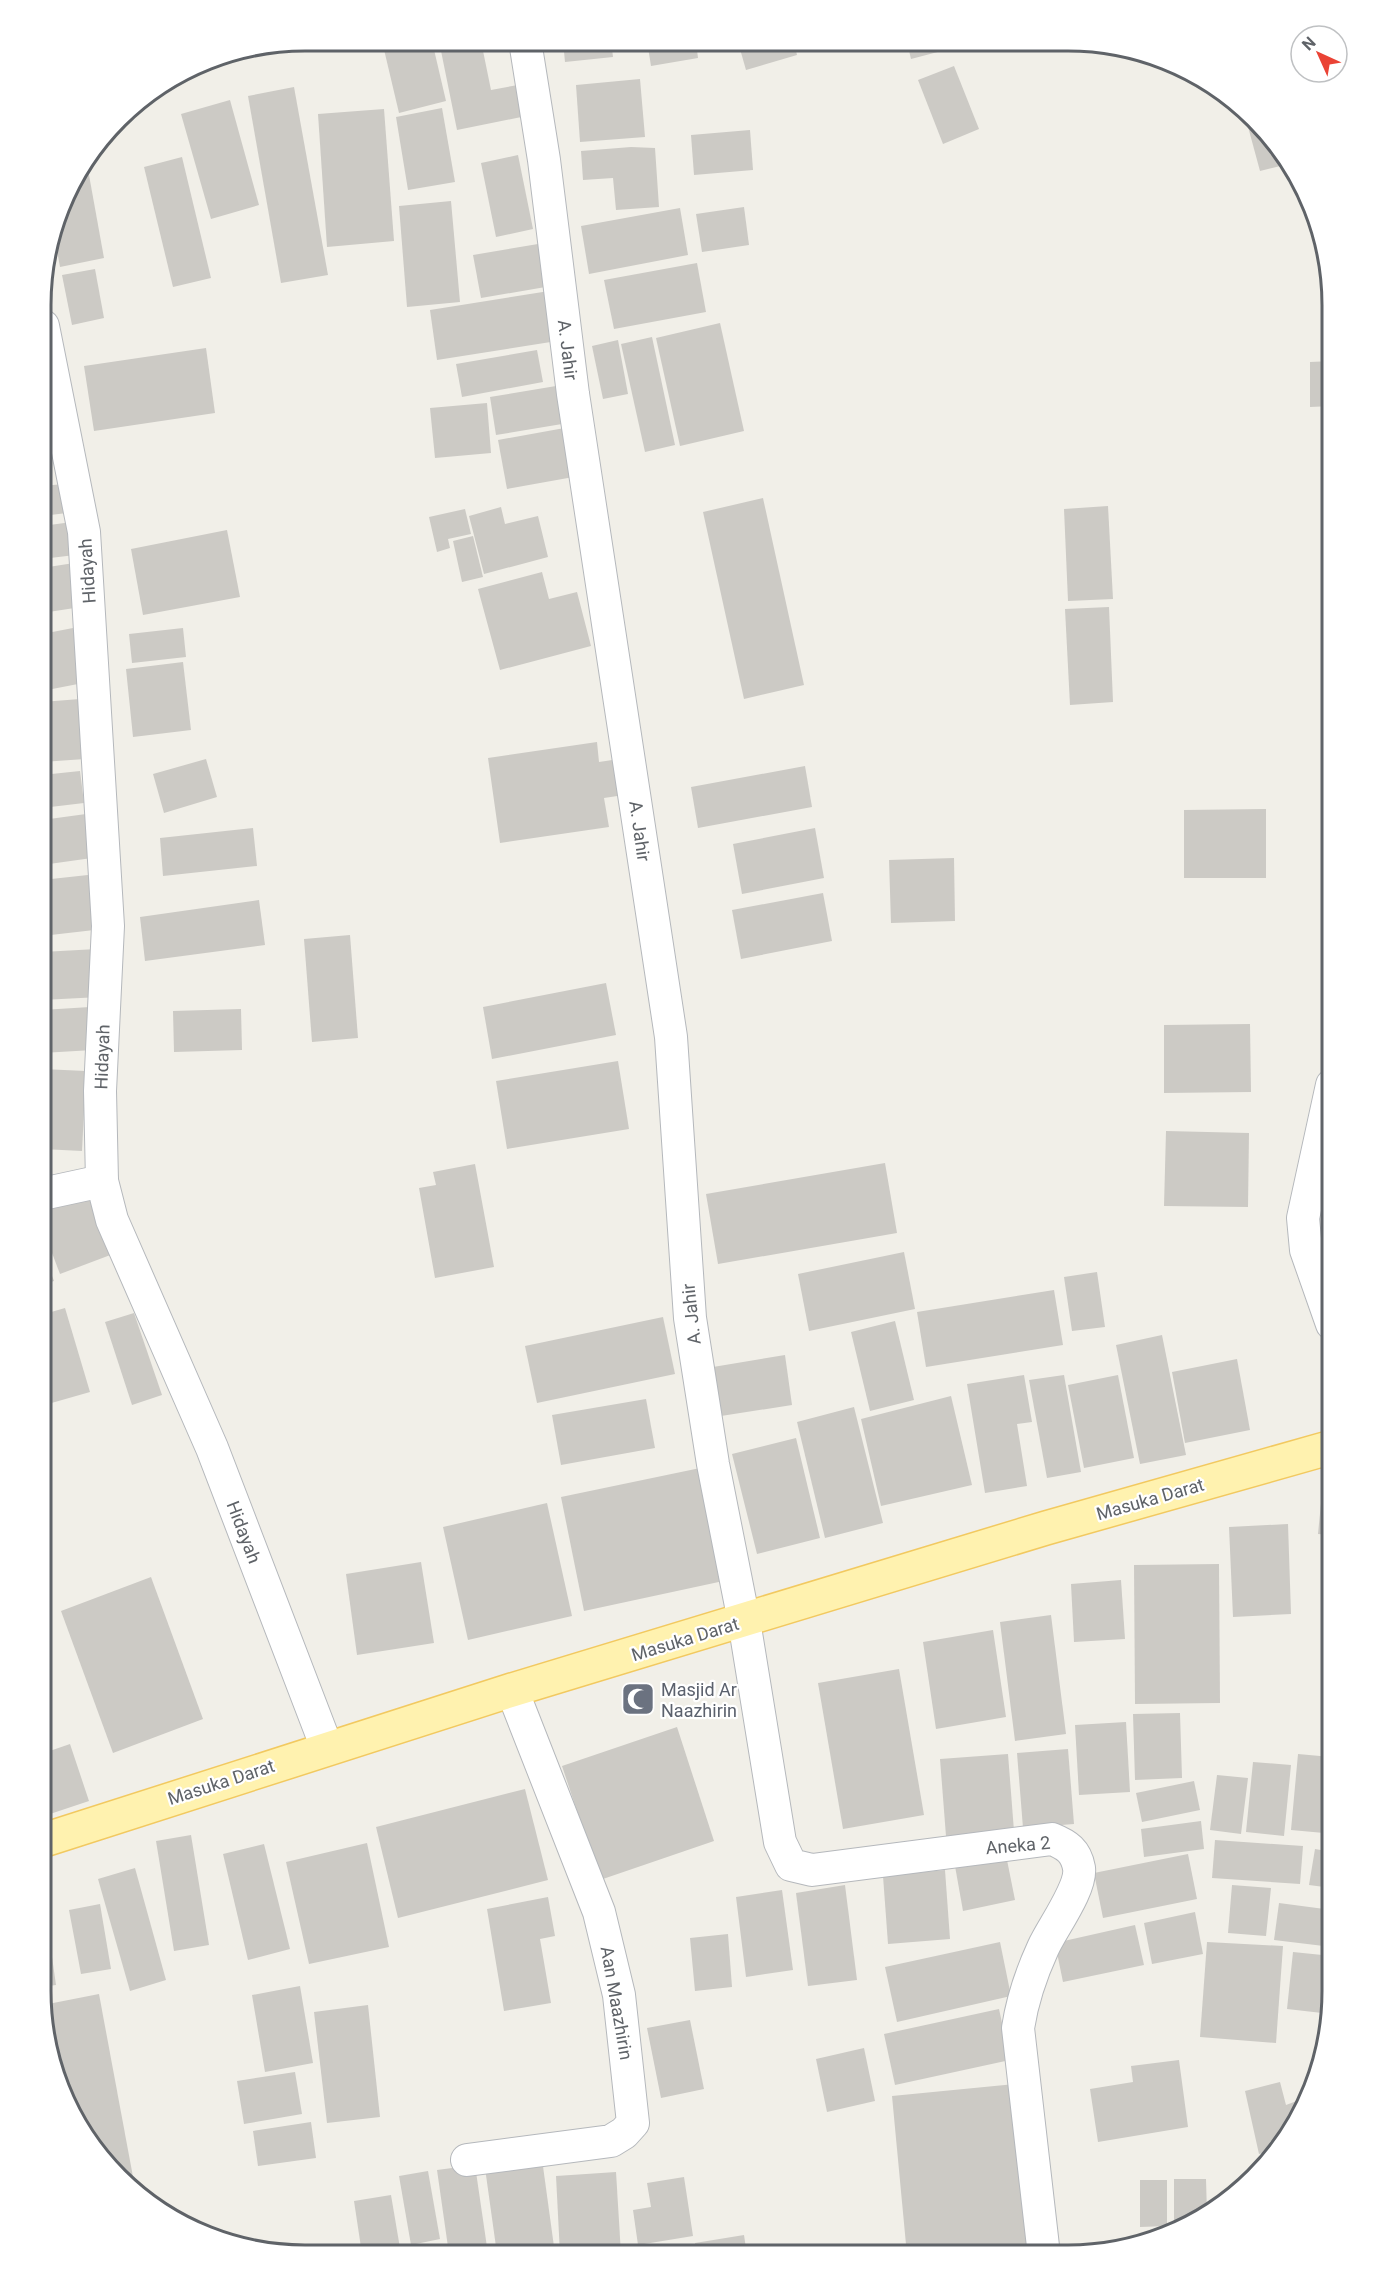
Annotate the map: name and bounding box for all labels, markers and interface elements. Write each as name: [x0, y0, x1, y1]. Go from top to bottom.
north arrow: [1289, 24, 1349, 84]
text: N: [1298, 33, 1319, 54]
street label: A. Jahir: [554, 318, 582, 382]
street label: Hidayah: [74, 538, 100, 604]
street label: A. Jahir: [625, 799, 655, 863]
street label: Hidayah: [90, 1024, 114, 1090]
street label: A. Jahir: [677, 1283, 705, 1345]
street label: Masuka Darat: [1094, 1474, 1206, 1524]
street label: Hidayah: [223, 1498, 265, 1566]
street label: Masuka Darat: [629, 1613, 741, 1665]
place label: Masjid Ar Naazhirin: [661, 1679, 737, 1721]
mosque icon: Masjid Ar Naazhirin: [620, 1681, 656, 1717]
street label: Masuka Darat: [165, 1755, 277, 1809]
street label: Aneka 2: [985, 1832, 1051, 1858]
street label: Aan Maazhirin: [597, 1945, 637, 2061]

